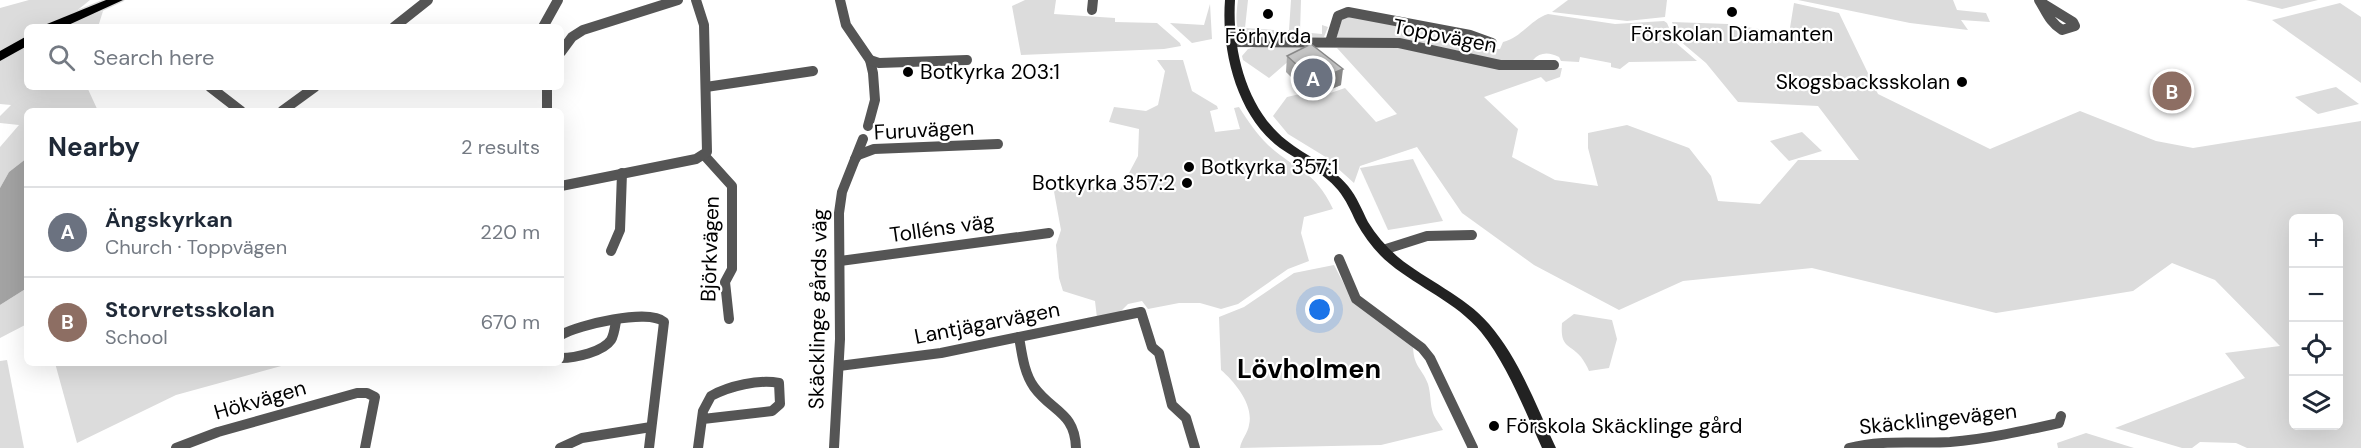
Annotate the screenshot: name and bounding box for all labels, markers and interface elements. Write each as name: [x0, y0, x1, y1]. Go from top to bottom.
marker: Förskolan Diamanten: [1725, 5, 1739, 19]
marker: Förhyrda: [1261, 7, 1275, 21]
street label: Toppvägen: [1391, 12, 1499, 60]
place label: Förskolan Diamanten: [1631, 20, 1833, 48]
place label: Förhyrda: [1225, 22, 1311, 50]
search box: [24, 24, 564, 90]
icon: search: [45, 41, 78, 74]
text: Search here: [93, 43, 214, 72]
pin: A: [1294, 56, 1332, 100]
place label: Botkyrka 203:1: [920, 58, 1060, 86]
marker: Botkyrka 203:1: [901, 65, 915, 79]
place label: Skogsbacksskolan: [1776, 68, 1950, 96]
pin: B: [2152, 68, 2192, 113]
marker: Skogsbacksskolan: [1955, 75, 1969, 89]
street label: Furuvägen: [873, 113, 975, 147]
text: Nearby: [48, 130, 140, 164]
text: 2 results: [461, 134, 540, 160]
place label: Botkyrka 357:1: [1201, 153, 1338, 181]
marker: Botkyrka 357:1: [1182, 160, 1196, 174]
place label: Botkyrka 357:2: [1032, 169, 1175, 197]
marker: Botkyrka 357:2: [1180, 176, 1194, 190]
street label: Björkvägen: [694, 196, 726, 302]
text: Ängskyrkan: [105, 205, 233, 234]
street label: Tolléns väg: [888, 207, 996, 249]
street label: Skäcklinge gårds väg: [802, 208, 834, 410]
map controls: [2289, 214, 2343, 430]
button: +: [2289, 214, 2343, 268]
text: A: [60, 219, 75, 245]
text: 220 m: [480, 219, 540, 245]
text: Church · Toppvägen: [105, 234, 287, 260]
button: −: [2289, 268, 2343, 322]
text: Storvretsskolan: [105, 295, 275, 324]
street label: Lantjägarvägen: [912, 295, 1062, 351]
your location: [1305, 295, 1334, 324]
text: B: [61, 309, 74, 335]
text: 670 m: [481, 309, 540, 335]
button: locate: [2289, 322, 2343, 376]
text: School: [105, 324, 168, 350]
district label: Lövholmen: [1237, 351, 1381, 386]
street label: Hökvägen: [211, 374, 309, 426]
button: layers: [2289, 376, 2343, 430]
street label: Skäcklingevägen: [1858, 397, 2018, 441]
place label: Förskola Skäcklinge gård: [1506, 412, 1743, 440]
marker: Förskola Skäcklinge gård: [1487, 419, 1501, 433]

